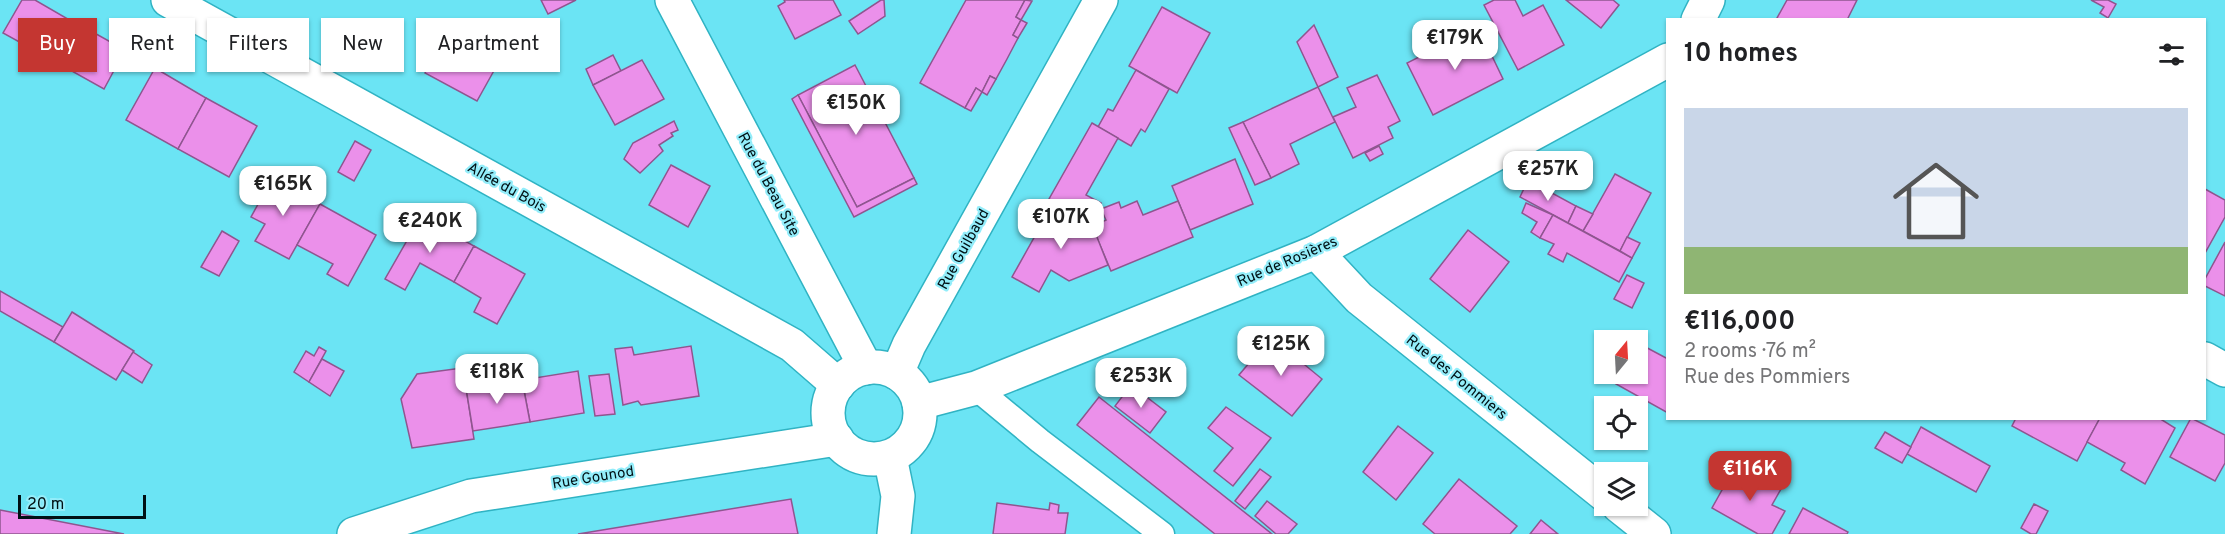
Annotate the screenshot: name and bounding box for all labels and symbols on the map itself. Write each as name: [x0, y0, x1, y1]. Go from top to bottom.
pin: €179K: [1413, 20, 1497, 71]
pin: €150K: [814, 85, 898, 136]
street label: Rue du Beau Site: [732, 130, 803, 240]
pin: €257K: [1506, 151, 1590, 202]
street label: Allée du Bois: [463, 159, 549, 218]
pin: €165K: [241, 166, 325, 217]
pin: €107K: [1019, 199, 1103, 250]
pin: €240K: [388, 203, 472, 254]
street label: Rue Guilbaud: [934, 206, 994, 293]
street label: Rue de Rosières: [1235, 233, 1340, 292]
pin: €125K: [1239, 326, 1323, 377]
north arrow: [1594, 330, 1648, 384]
street label: Rue des Pommiers: [1402, 332, 1511, 425]
pin: €118K: [455, 354, 539, 405]
pin: €253K: [1099, 358, 1183, 409]
pin: €116K: [1708, 451, 1792, 502]
street label: Rue Gounod: [551, 463, 636, 494]
scale bar: [18, 492, 146, 520]

